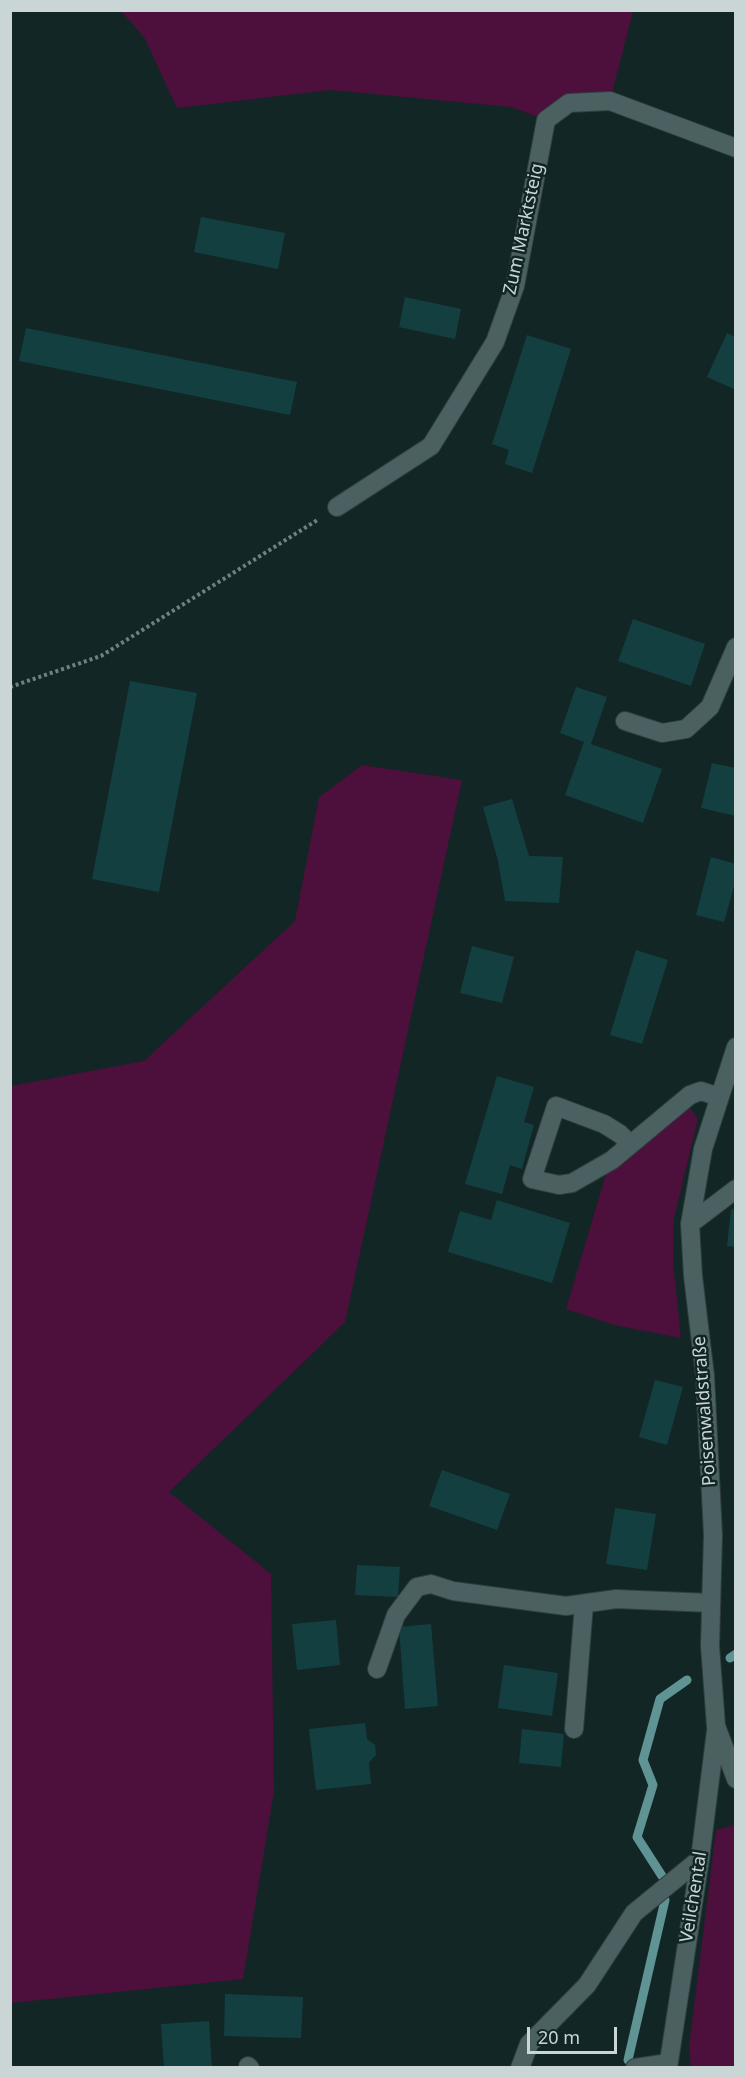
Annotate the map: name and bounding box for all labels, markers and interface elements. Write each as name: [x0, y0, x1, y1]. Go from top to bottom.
street label: Zum Marktsteig: [500, 161, 548, 297]
street label: Poisenwaldstraße: [689, 1335, 721, 1487]
street label: Veilchental: [676, 1850, 712, 1944]
scale bar: [530, 2015, 620, 2053]
text: 20 m: [538, 2025, 580, 2049]

